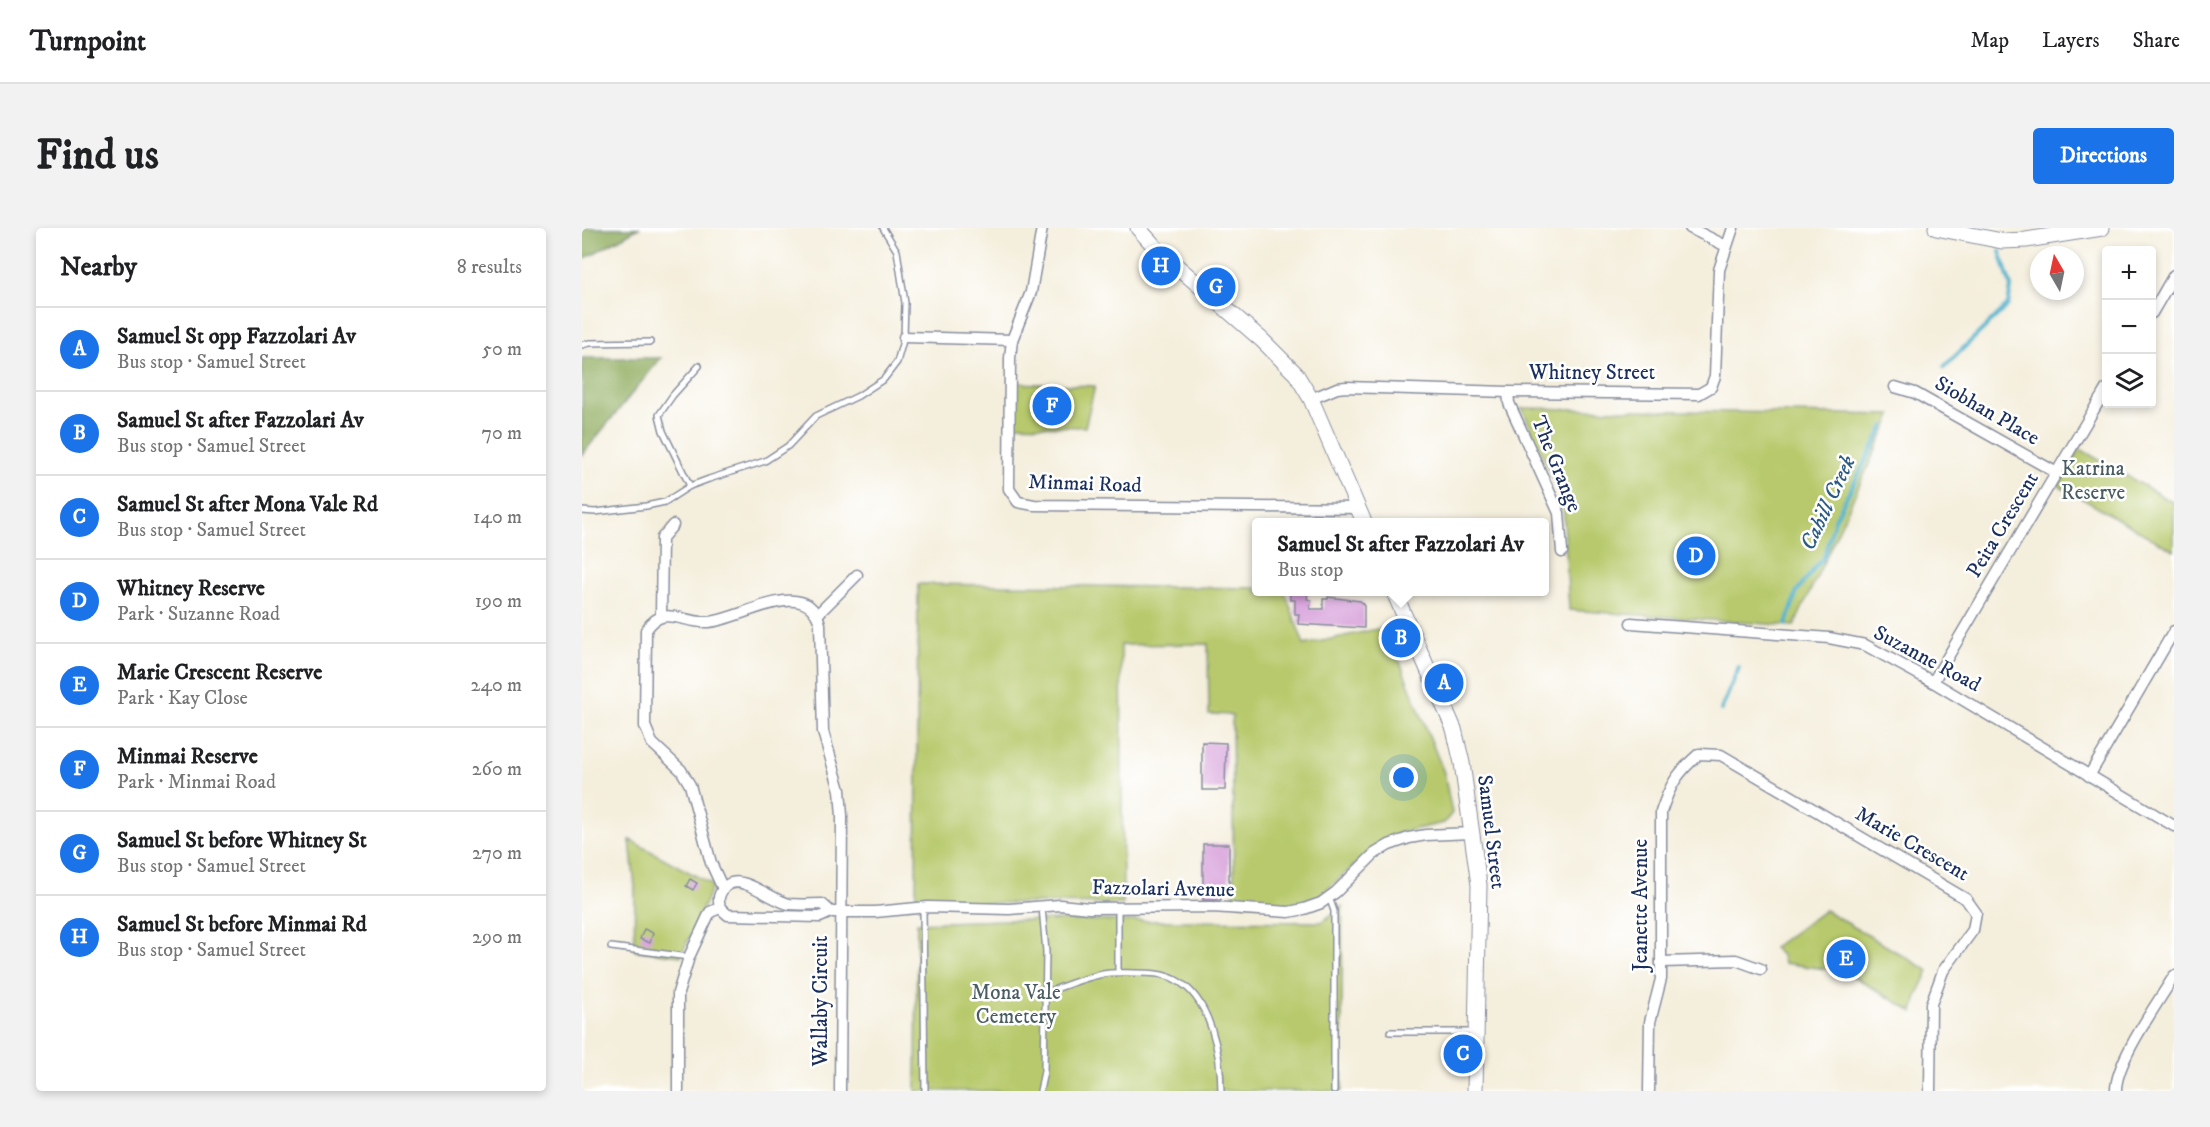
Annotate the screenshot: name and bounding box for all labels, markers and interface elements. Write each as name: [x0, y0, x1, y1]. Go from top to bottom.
text: Turnpoint: [30, 24, 146, 59]
text: Map: [1970, 28, 2009, 54]
text: Layers: [2042, 28, 2100, 54]
text: Share: [2133, 28, 2180, 54]
button: Directions: [2033, 128, 2174, 184]
text: Find us: [36, 130, 159, 182]
pin: H: [1142, 243, 1180, 288]
north arrow: [2030, 246, 2084, 300]
map controls: [2102, 246, 2156, 408]
button: +: [2102, 246, 2156, 300]
text: Nearby: [60, 251, 137, 284]
text: 8 results: [457, 255, 522, 280]
pin: G: [1196, 264, 1236, 310]
button: −: [2102, 300, 2156, 354]
text: Samuel St opp Fazzolari Av: [117, 323, 356, 350]
text: A: [73, 337, 86, 362]
text: 50 m: [482, 337, 522, 362]
text: Bus stop · Samuel Street: [117, 350, 306, 375]
button: layers: [2102, 354, 2156, 408]
street label: Whitney Street: [1528, 360, 1656, 386]
street label: Siobhan Place: [1930, 371, 2044, 452]
pin: F: [1032, 384, 1072, 429]
text: Samuel St after Fazzolari Av: [117, 407, 364, 434]
street label: The Grange: [1525, 412, 1587, 516]
text: B: [73, 421, 86, 446]
text: 70 m: [481, 421, 522, 446]
text: Bus stop · Samuel Street: [117, 434, 306, 459]
water label: Cahill Creek: [1794, 451, 1862, 555]
park label: Katrina Reserve: [2061, 456, 2125, 506]
street label: Peita Crescent: [1961, 467, 2045, 583]
street label: Minmai Road: [1028, 469, 1143, 499]
text: Samuel St after Mona Vale Rd: [117, 491, 378, 518]
text: C: [73, 505, 86, 530]
text: 140 m: [473, 505, 522, 530]
text: Bus stop · Samuel Street: [117, 518, 306, 543]
popup: [1252, 518, 1549, 596]
text: Samuel St after Fazzolari Av: [1277, 531, 1524, 558]
pin: D: [1676, 534, 1716, 578]
text: Bus stop: [1277, 558, 1343, 583]
text: Whitney Reserve: [117, 575, 265, 602]
text: D: [72, 589, 87, 614]
text: 190 m: [475, 589, 522, 614]
text: Park · Suzanne Road: [117, 602, 280, 627]
pin: B: [1382, 616, 1420, 660]
street label: Suzanne Road: [1869, 620, 1986, 698]
text: Marie Crescent Reserve: [117, 659, 322, 686]
pin: A: [1424, 660, 1464, 706]
text: E: [72, 673, 87, 698]
text: 240 m: [471, 673, 522, 698]
text: Park · Kay Close: [117, 686, 248, 711]
text: Minmai Reserve: [117, 743, 258, 770]
text: F: [73, 757, 86, 782]
text: 260 m: [472, 757, 522, 782]
your location: [1389, 763, 1418, 792]
text: Park · Minmai Road: [117, 770, 276, 795]
street label: Samuel Street: [1471, 773, 1511, 891]
street label: Marie Crescent: [1850, 801, 1974, 887]
text: Samuel St before Whitney St: [117, 827, 367, 854]
street label: Jeanette Avenue: [1628, 839, 1654, 973]
text: G: [73, 841, 86, 866]
text: 270 m: [472, 841, 522, 866]
text: Bus stop · Samuel Street: [117, 854, 306, 879]
street label: Fazzolari Avenue: [1091, 875, 1235, 903]
text: Samuel St before Minmai Rd: [117, 911, 367, 938]
text: H: [71, 925, 88, 950]
text: 290 m: [472, 925, 522, 950]
street label: Wallaby Circuit: [808, 935, 834, 1068]
pin: E: [1826, 936, 1866, 982]
text: Bus stop · Samuel Street: [117, 938, 306, 963]
park label: Mona Vale Cemetery: [971, 980, 1061, 1030]
pin: C: [1444, 1032, 1482, 1076]

